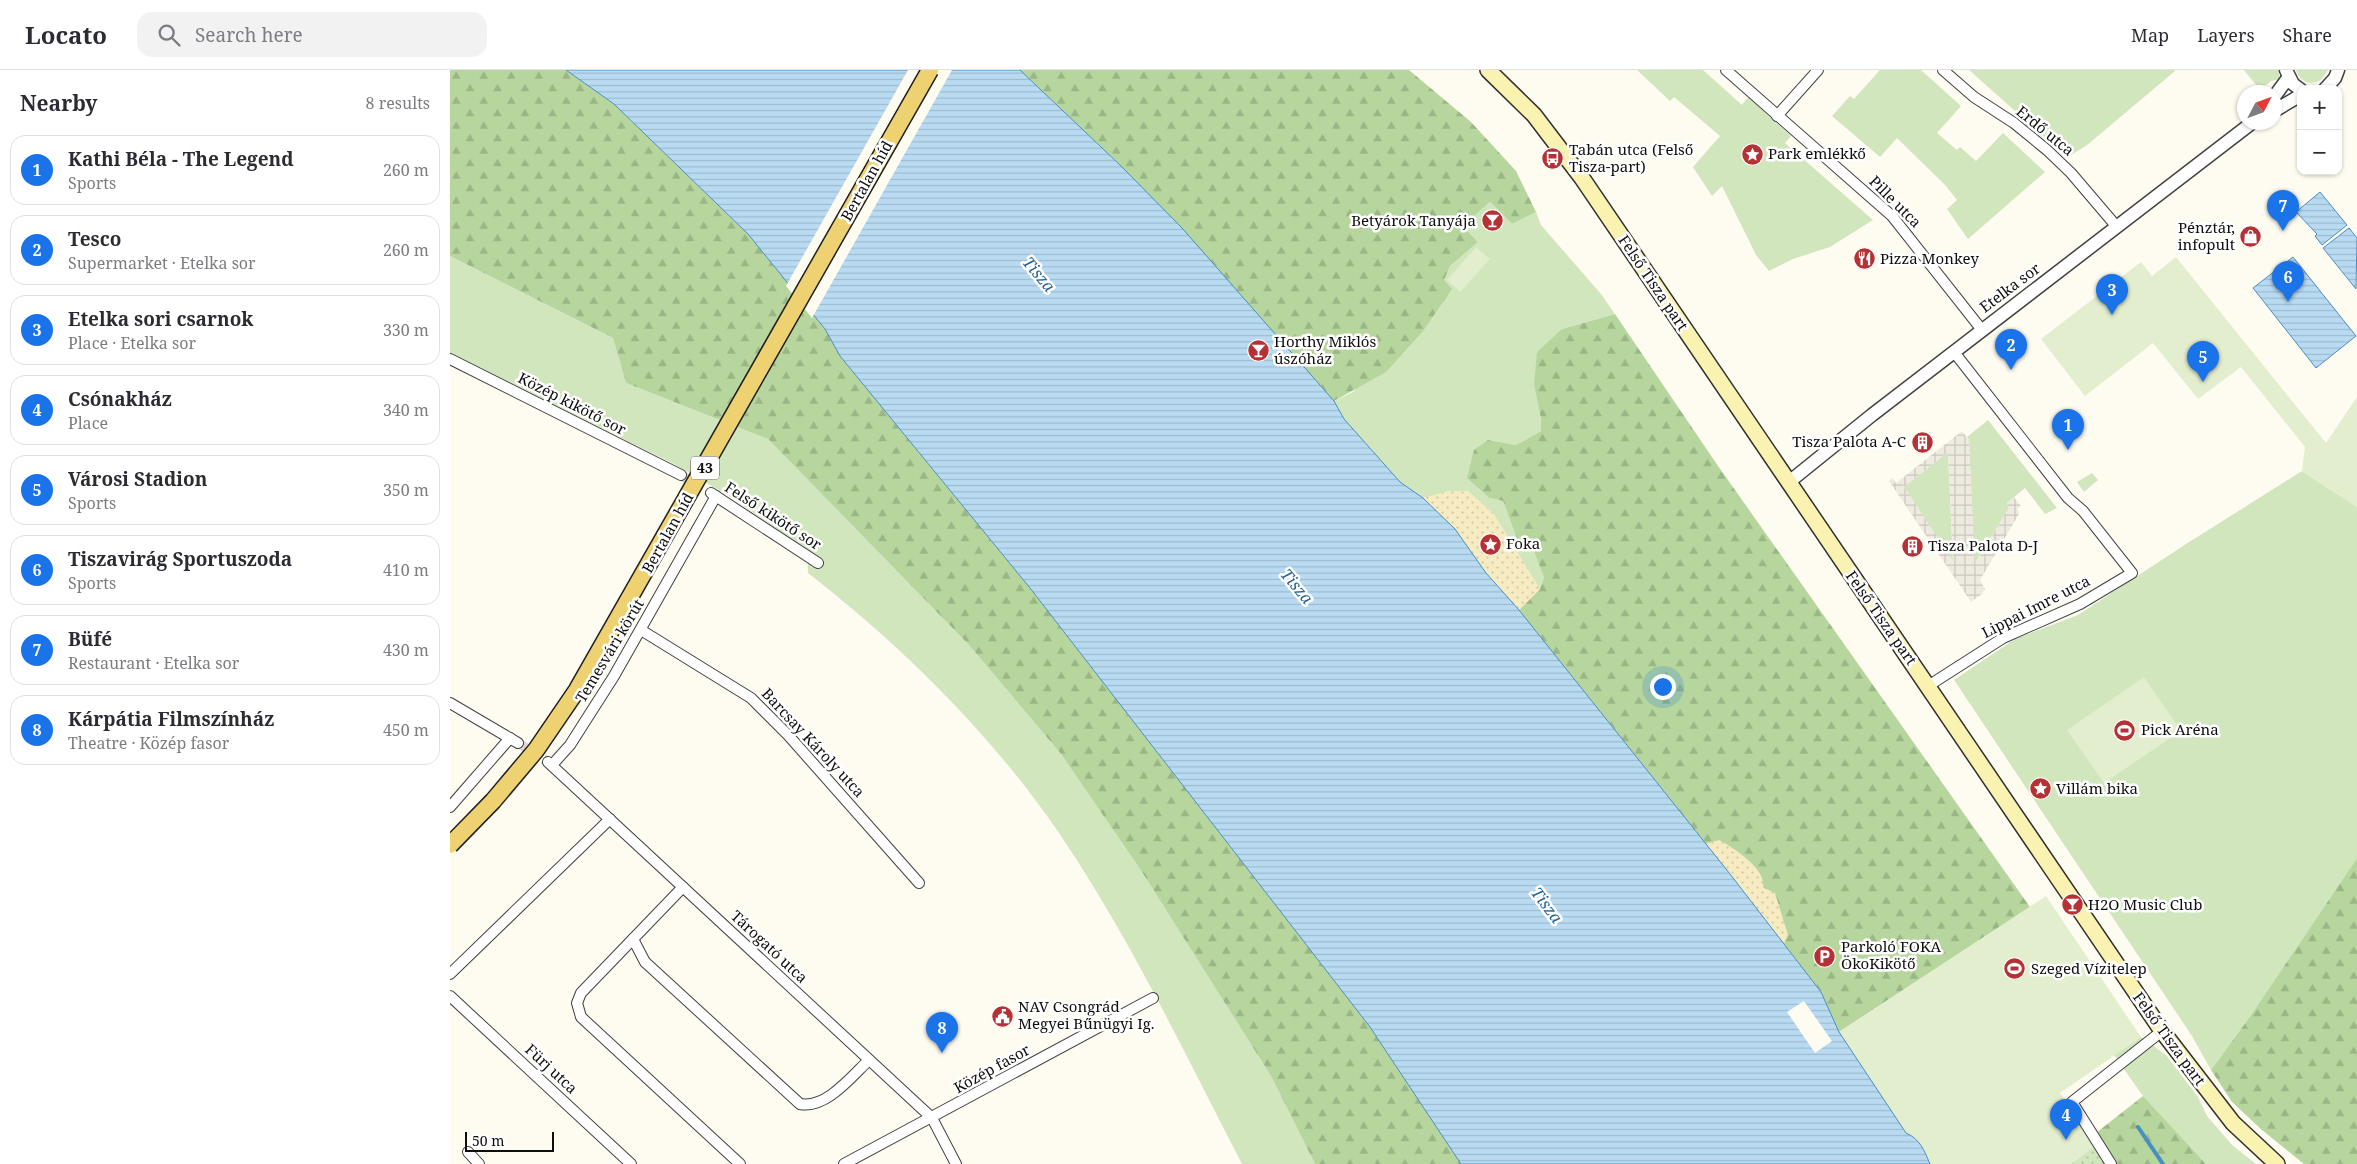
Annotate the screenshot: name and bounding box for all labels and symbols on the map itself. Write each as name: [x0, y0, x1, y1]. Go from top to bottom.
north arrow: [2237, 85, 2282, 130]
street label: Erdő utca: [2013, 101, 2079, 160]
street label: Bertalan híd: [836, 137, 896, 224]
place label: Tabán utca (Felső Tisza-part): [1569, 139, 1694, 176]
place icon: Park emlékkő: [1740, 142, 1764, 166]
place label: Park emlékkő: [1768, 143, 1866, 163]
bus stop icon: Tabán utca (Felső Tisza-part): [1541, 147, 1565, 171]
street label: Pille utca: [1865, 171, 1926, 232]
pin: 7: [2267, 190, 2299, 231]
bar icon: Betyárok Tanyája: [1480, 209, 1504, 233]
place label: Betyárok Tanyája: [1351, 210, 1476, 230]
place label: Pénztár, infopult: [2178, 217, 2235, 254]
shop icon: Pénztár, infopult: [2239, 225, 2263, 249]
street label: Felső Tisza part: [1614, 231, 1693, 334]
restaurant icon: Pizza Monkey: [1852, 247, 1876, 271]
place label: Pizza Monkey: [1880, 248, 1979, 268]
water label: Tisza: [1018, 252, 1061, 297]
street label: Etelka sor: [1975, 258, 2044, 317]
pin: 6: [2272, 261, 2304, 302]
pin: 3: [2096, 274, 2128, 315]
pin: 2: [1995, 329, 2027, 370]
place label: Horthy Miklós úszóház: [1274, 331, 1376, 368]
bar icon: Horthy Miklós úszóház: [1246, 339, 1270, 363]
pin: 5: [2187, 341, 2219, 382]
street label: Közép kikötő sor: [515, 367, 630, 439]
pin: 1: [2052, 409, 2084, 450]
building icon: Tisza Palota A-C: [1910, 430, 1934, 454]
place label: Tisza Palota A-C: [1792, 431, 1906, 451]
road number: 43: [691, 456, 719, 479]
street label: Felső kikötő sor: [721, 476, 826, 554]
street label: Bertalan híd: [637, 489, 697, 576]
place icon: Foka: [1478, 532, 1502, 556]
place label: Foka: [1506, 533, 1540, 553]
building icon: Tisza Palota D-J: [1900, 534, 1924, 558]
place label: Tisza Palota D-J: [1928, 535, 2038, 555]
water label: Tisza: [1276, 564, 1319, 609]
street label: Felső Tisza part: [1842, 566, 1922, 669]
street label: Lippai Imre utca: [1978, 570, 2093, 642]
street label: Temesvári körút: [570, 595, 648, 706]
your location: [1650, 674, 1676, 700]
street label: Barcsay Károly utca: [758, 683, 870, 801]
sports icon: Pick Aréna: [2113, 718, 2137, 742]
place label: Pick Aréna: [2141, 719, 2219, 739]
place icon: Villám bika: [2028, 777, 2052, 801]
place label: Villám bika: [2056, 778, 2138, 798]
water label: Tisza: [1526, 883, 1568, 928]
bar icon: H2O Music Club: [2060, 893, 2084, 917]
place label: H2O Music Club: [2088, 894, 2202, 914]
street label: Tárogató utca: [727, 906, 812, 987]
place label: Parkoló FOKA ÖkoKikötő: [1841, 936, 1941, 973]
parking icon: Parkoló FOKA ÖkoKikötő: [1813, 944, 1837, 968]
sports icon: Szeged Vízitelep: [2003, 957, 2027, 981]
place label: Szeged Vízitelep: [2031, 958, 2147, 978]
street label: Felső Tisza part: [2129, 988, 2211, 1089]
place label: NAV Csongrád Megyei Bűnügyi Ig.: [1018, 996, 1154, 1033]
public building icon: NAV Csongrád Megyei Bűnügyi Ig.: [990, 1004, 1014, 1028]
pin: 8: [926, 1012, 958, 1053]
street label: Fürj utca: [521, 1039, 582, 1098]
street label: Közép fasor: [950, 1039, 1033, 1097]
pin: 4: [2050, 1099, 2082, 1140]
scale bar: [465, 1129, 554, 1152]

